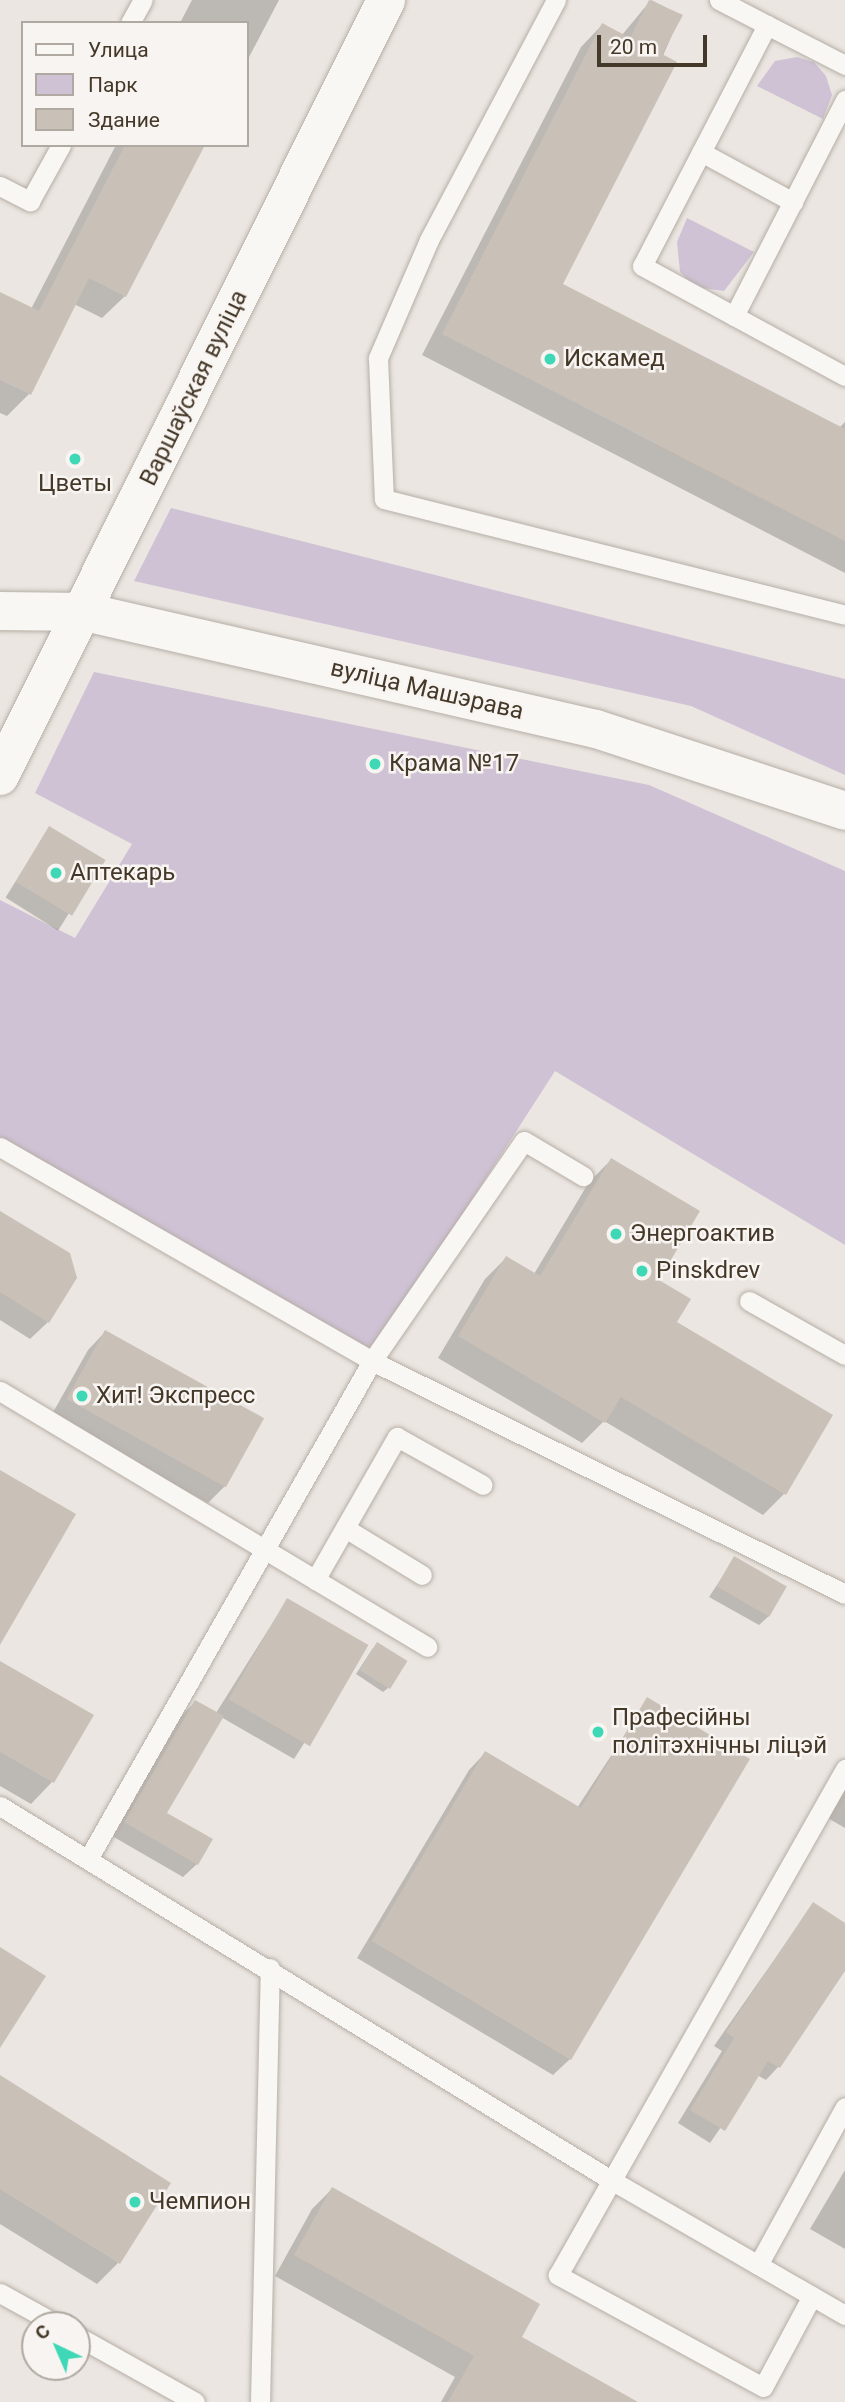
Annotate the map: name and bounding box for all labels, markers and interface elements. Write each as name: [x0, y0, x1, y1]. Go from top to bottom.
legend: [21, 21, 248, 147]
scale bar: [600, 21, 710, 65]
text: 20 m: [610, 35, 657, 59]
text: Улица: [88, 38, 149, 62]
text: Парк: [88, 73, 138, 97]
text: Здание: [88, 108, 160, 132]
street label: Варшаўская вуліца: [134, 285, 254, 491]
place label: Искамед: [564, 345, 665, 373]
marker: Искамед: [542, 351, 558, 367]
marker: Цветы: [67, 451, 83, 467]
place label: Цветы: [38, 470, 112, 498]
street label: вуліца Машэрава: [328, 654, 526, 726]
place label: Крама №17: [389, 750, 519, 778]
marker: Крама №17: [367, 756, 383, 772]
place label: Аптекарь: [70, 859, 175, 887]
marker: Аптекарь: [48, 865, 64, 881]
place label: Энергоактив: [630, 1220, 775, 1248]
marker: Энергоактив: [608, 1226, 624, 1242]
place label: Pinskdrev: [656, 1257, 760, 1285]
marker: Pinskdrev: [634, 1263, 650, 1279]
place label: Хит! Экспресс: [96, 1382, 255, 1410]
marker: Хит! Экспресс: [74, 1388, 90, 1404]
place label: Прафесійны політэхнічны ліцэй: [612, 1704, 827, 1760]
marker: Прафесійны політэхнічны ліцэй: [590, 1724, 606, 1740]
place label: Чемпион: [149, 2188, 251, 2216]
marker: Чемпион: [127, 2194, 143, 2210]
north arrow: [21, 2311, 91, 2381]
text: С: [30, 2319, 55, 2345]

